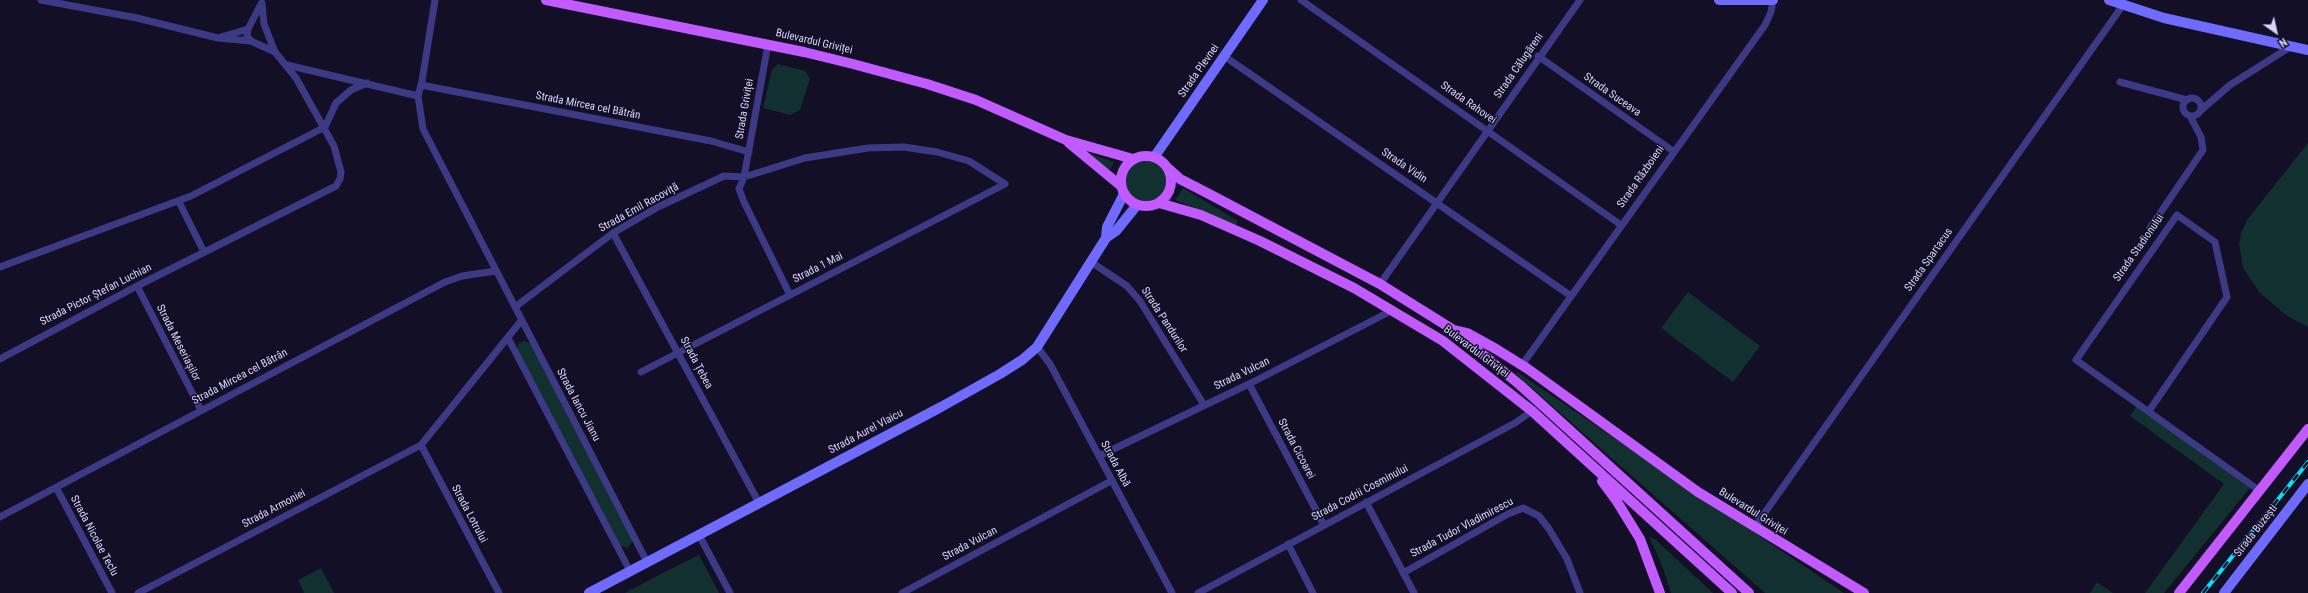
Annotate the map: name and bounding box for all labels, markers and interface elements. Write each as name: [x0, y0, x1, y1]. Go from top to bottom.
north arrow: [2256, 12, 2296, 52]
street label: Bulevardul Griviței: [774, 27, 854, 57]
street label: Strada Călugăreni: [1492, 31, 1546, 101]
text: N: [2277, 35, 2289, 50]
street label: Strada Plevnei: [1176, 42, 1222, 100]
street label: Strada Suceava: [1581, 70, 1643, 120]
street label: Strada Griviței: [733, 78, 757, 140]
street label: Strada Rahovei: [1438, 79, 1498, 127]
street label: Strada Mircea cel Bătrân: [535, 89, 641, 123]
street label: Strada Războieni: [1615, 143, 1667, 211]
street label: Strada Vidin: [1378, 146, 1430, 186]
street label: Strada Emil Racoviță: [597, 181, 681, 235]
street label: Strada Stadionului: [2111, 212, 2167, 284]
street label: Strada Spartacus: [1902, 226, 1956, 294]
street label: Strada 1 Mai: [791, 250, 845, 286]
street label: Strada Pictor Ștefan Luchian: [38, 261, 154, 329]
street label: Strada Pandurilor: [1138, 285, 1190, 355]
street label: Strada Meseriașilor: [153, 302, 203, 384]
street label: Bulevardul Griviței: [1441, 323, 1511, 381]
street label: Strada Țebea: [677, 335, 715, 391]
street label: Strada Mircea cel Bătrân: [190, 346, 290, 408]
street label: Strada Vulcan: [1212, 355, 1272, 393]
street label: Strada Iancu Jianu: [553, 366, 603, 444]
street label: Strada Aurel Vlaicu: [826, 407, 906, 457]
street label: Strada Cicoarei: [1275, 417, 1317, 481]
street label: Strada Albă: [1097, 439, 1133, 489]
street label: Strada Codrii Cosminului: [1310, 462, 1410, 524]
street label: Strada Lotrului: [448, 483, 490, 545]
street label: Bulevardul Griviței: [1716, 486, 1790, 538]
street label: Strada Armoniei: [240, 487, 308, 531]
street label: Strada Nicolae Teclu: [67, 493, 121, 579]
street label: Strada Tudor Vladimirescu: [1408, 495, 1516, 561]
street label: Strada Buzești: [2232, 502, 2280, 560]
street label: Strada Vulcan: [940, 524, 1000, 564]

